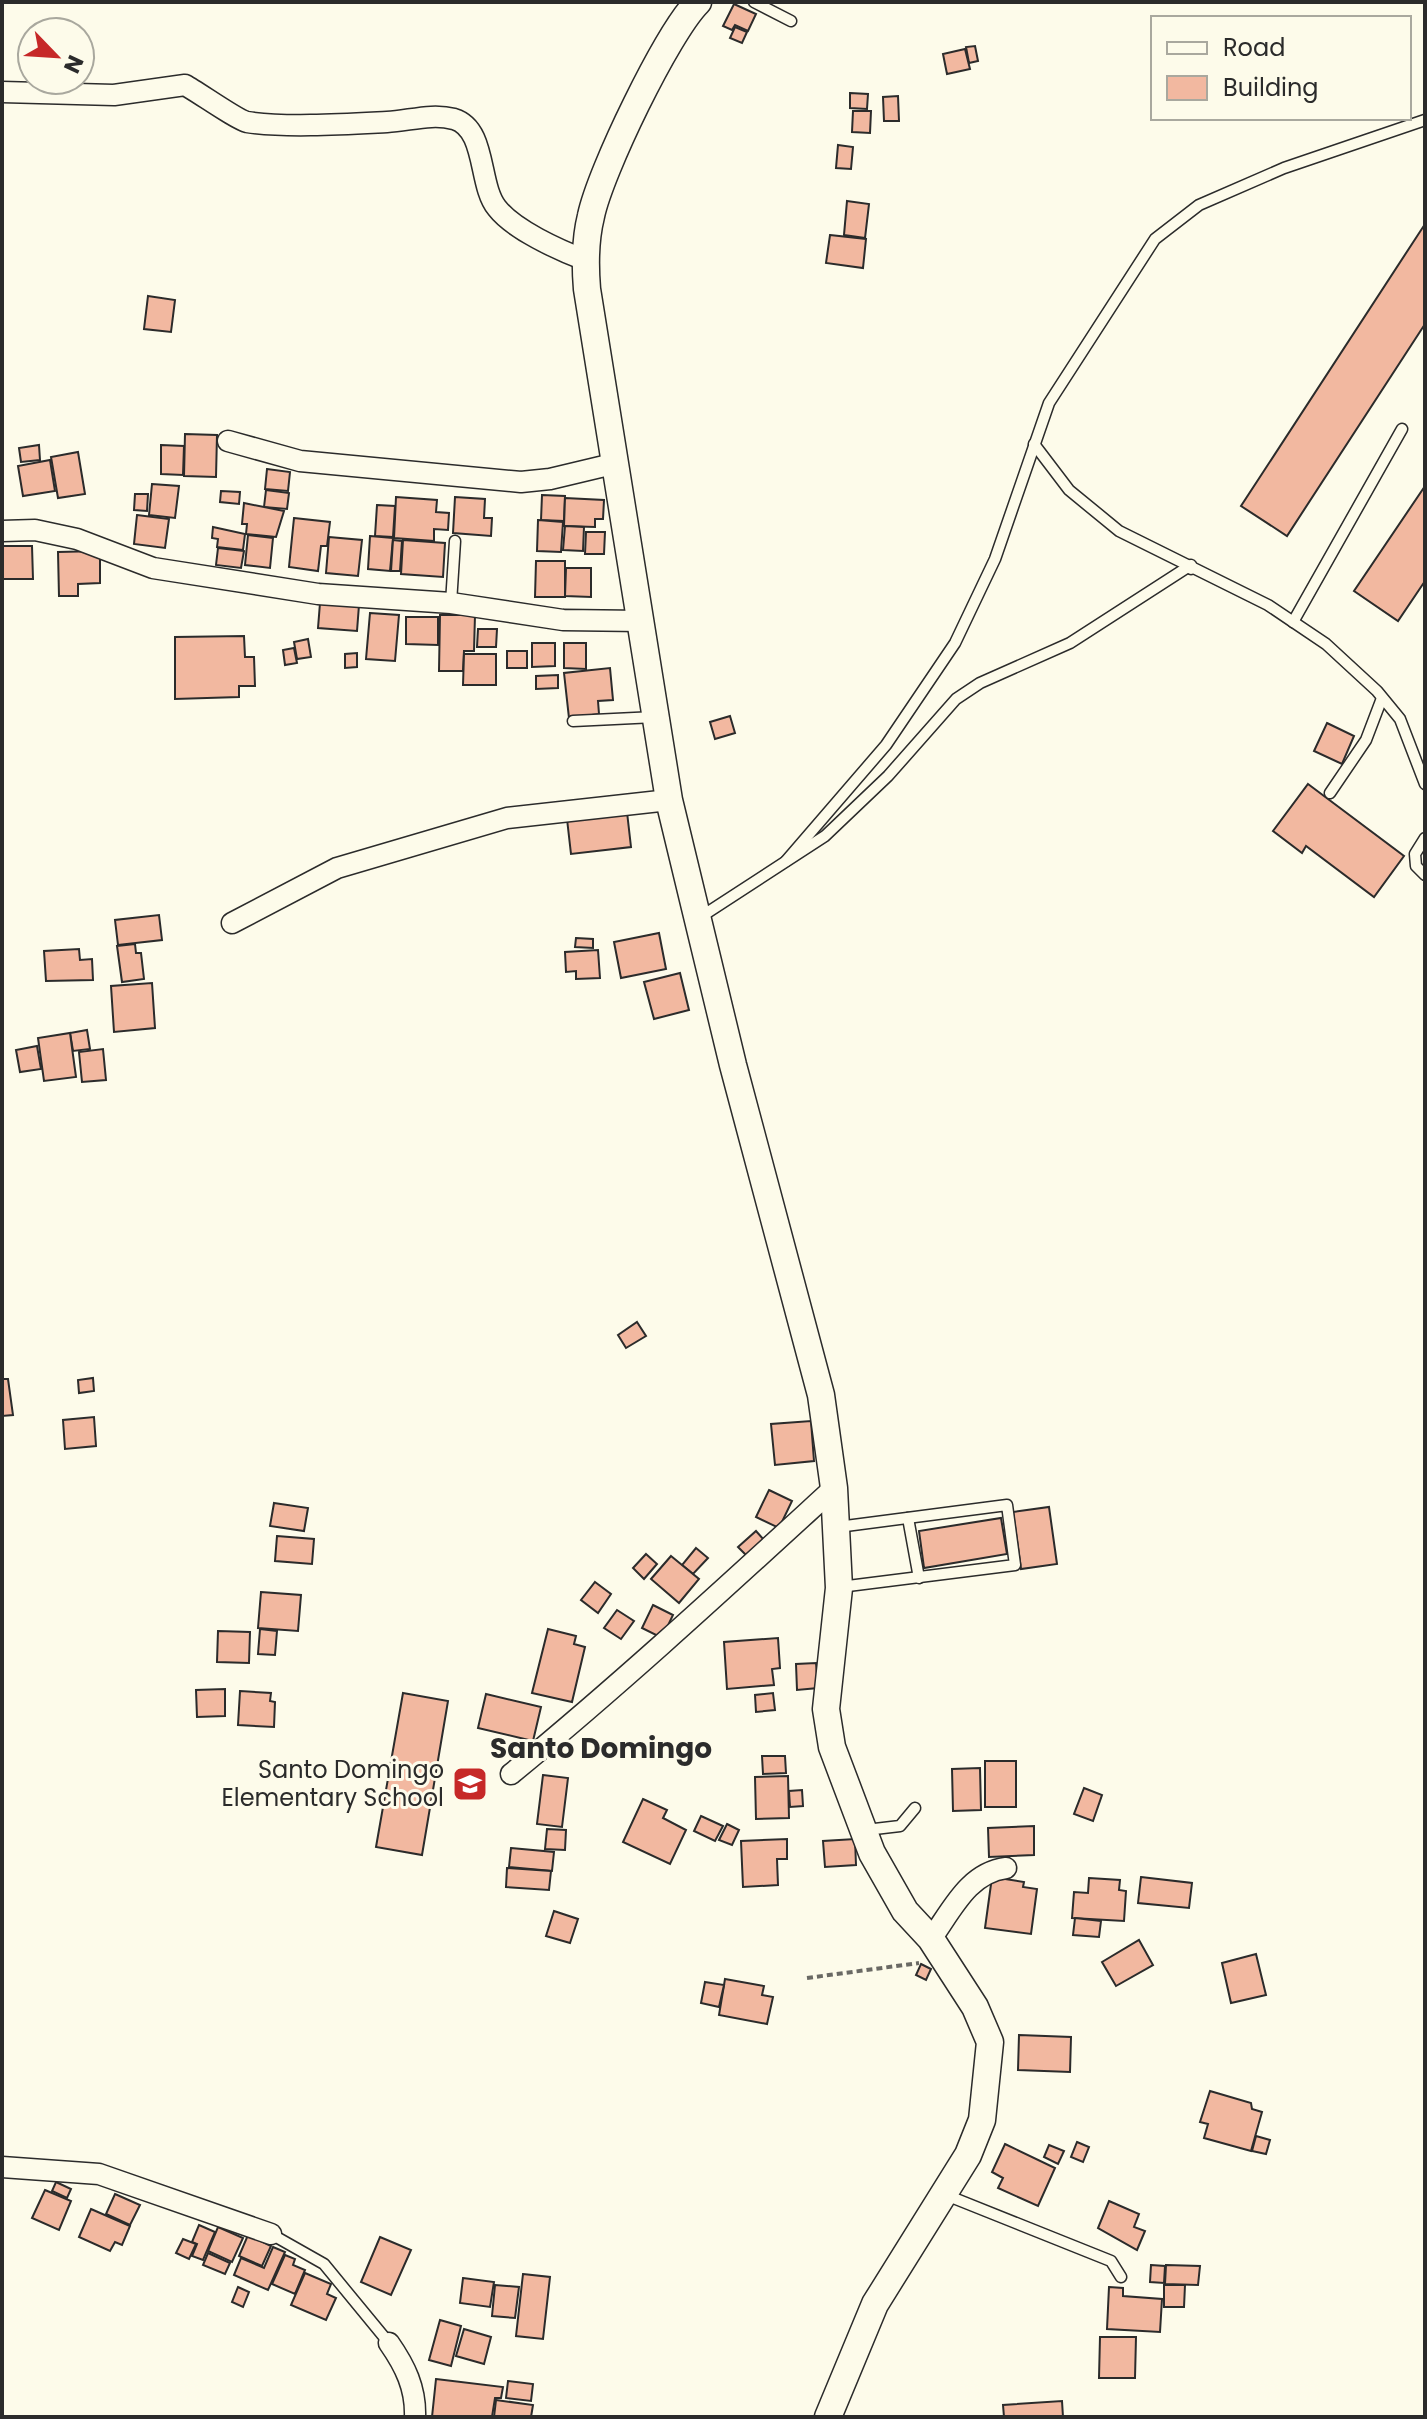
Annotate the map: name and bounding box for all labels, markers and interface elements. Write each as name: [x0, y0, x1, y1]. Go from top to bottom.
north arrow: [16, 16, 96, 96]
legend: [1151, 16, 1411, 120]
text: Road: [1223, 31, 1285, 64]
text: N: [56, 50, 91, 78]
text: Building: [1223, 71, 1319, 104]
district label: Santo Domingo: [490, 1729, 712, 1768]
place label: Santo Domingo Elementary School: [221, 1753, 444, 1814]
school or university icon: Santo Domingo Elementary School: [451, 1765, 489, 1803]

